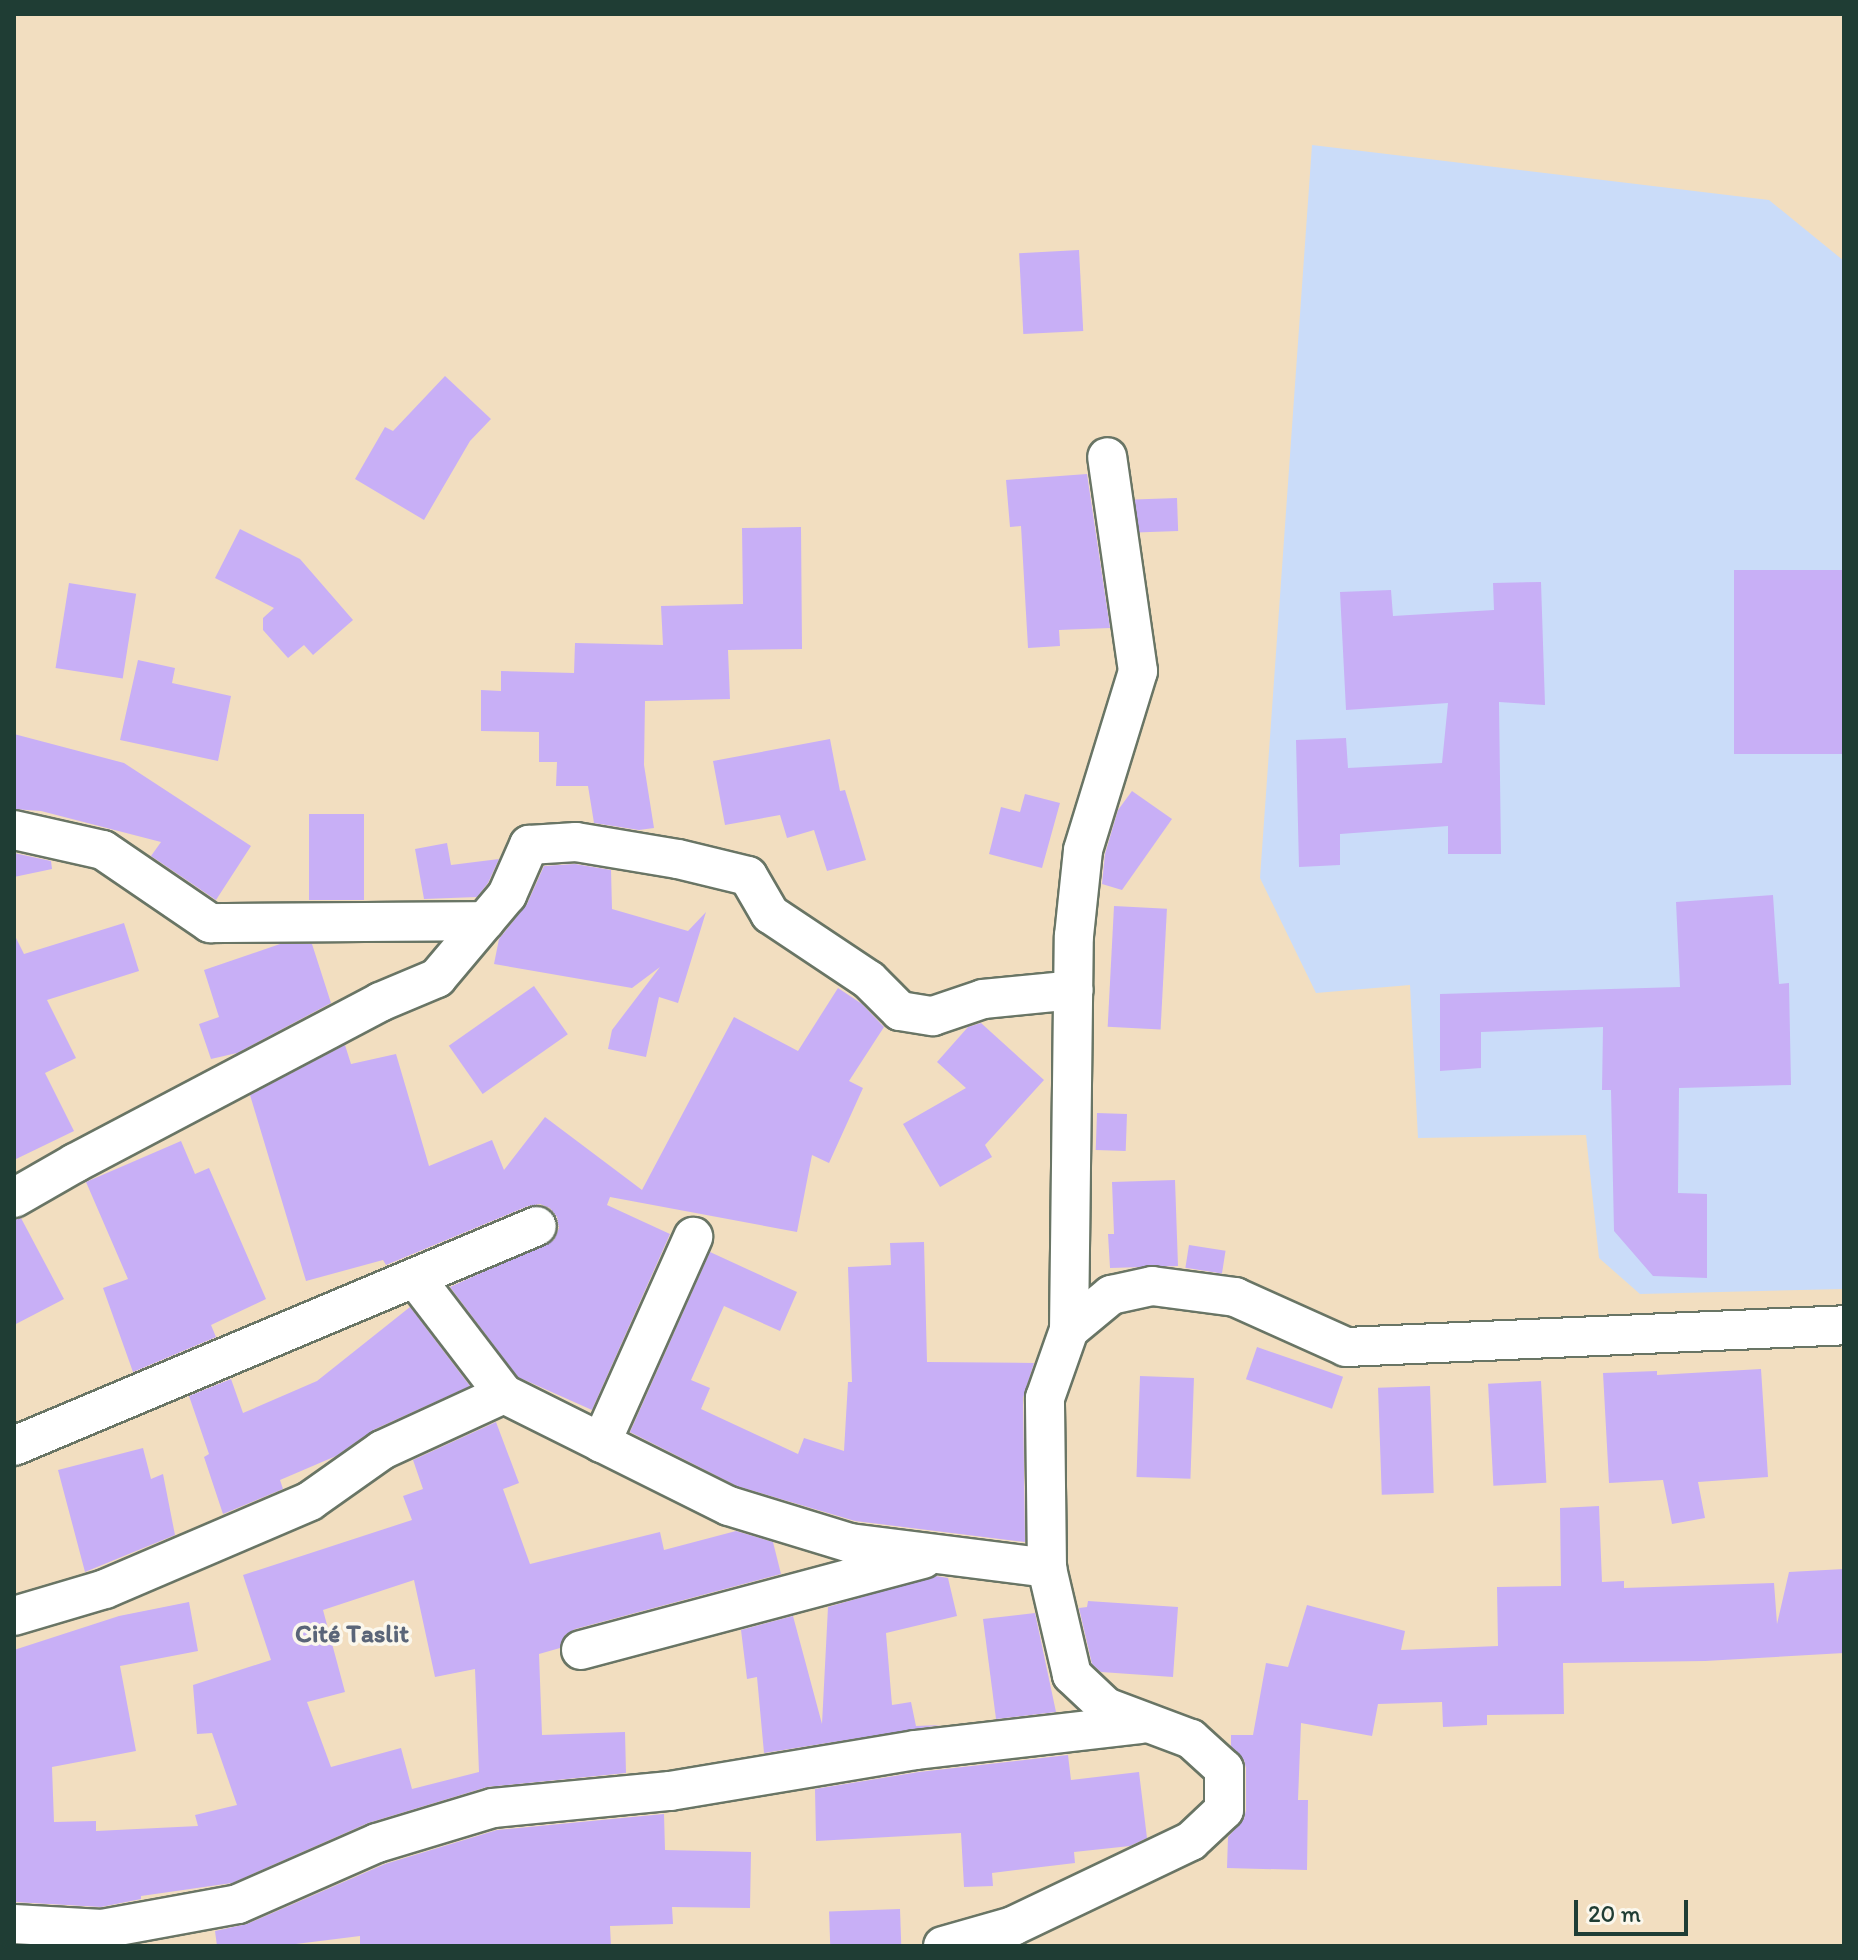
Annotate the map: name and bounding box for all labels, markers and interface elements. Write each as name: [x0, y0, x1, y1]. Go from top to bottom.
district label: Cité Taslit: [296, 1618, 408, 1650]
scale bar: [1578, 1884, 1692, 1934]
text: 20 m: [1588, 1899, 1641, 1928]

